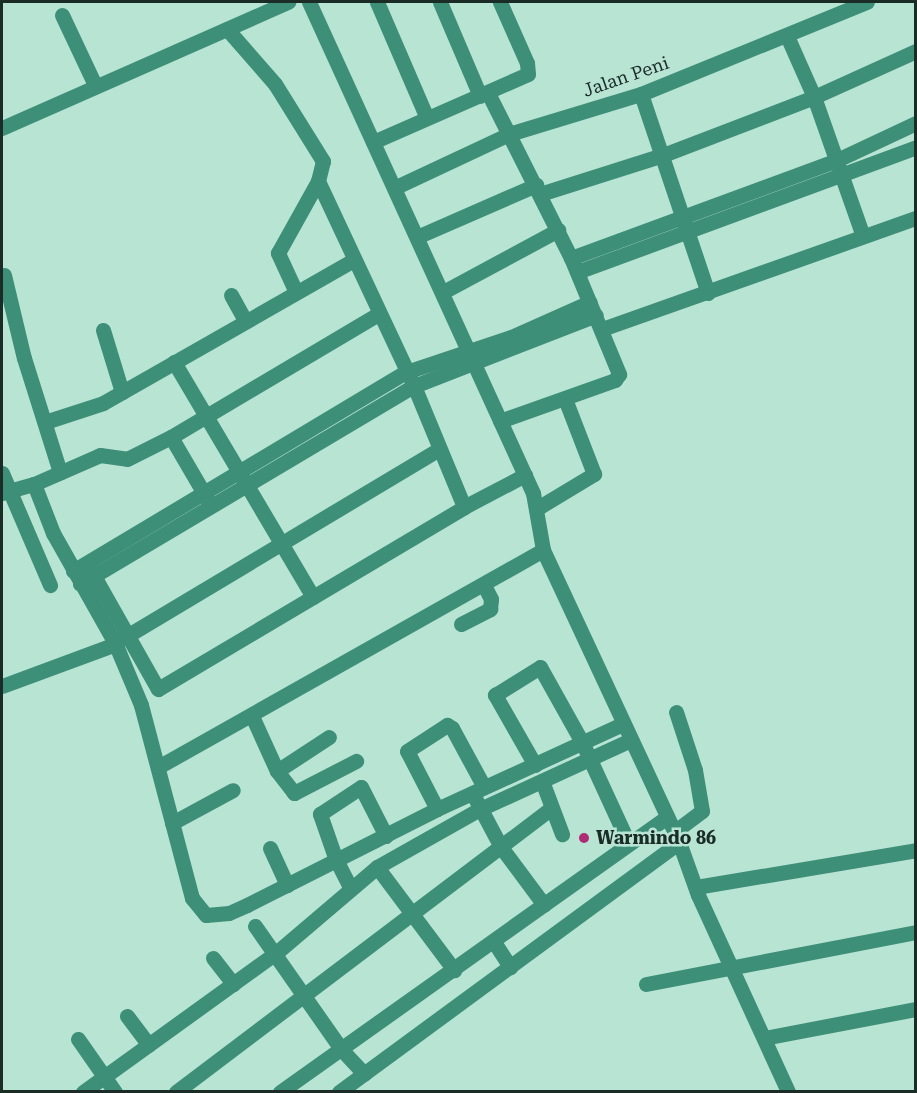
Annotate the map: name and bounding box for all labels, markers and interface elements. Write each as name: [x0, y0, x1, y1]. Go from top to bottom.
street label: Jalan Peni: [580, 52, 672, 102]
place label: Warmindo 86: [596, 827, 716, 849]
marker: Warmindo 86: [577, 831, 591, 845]

